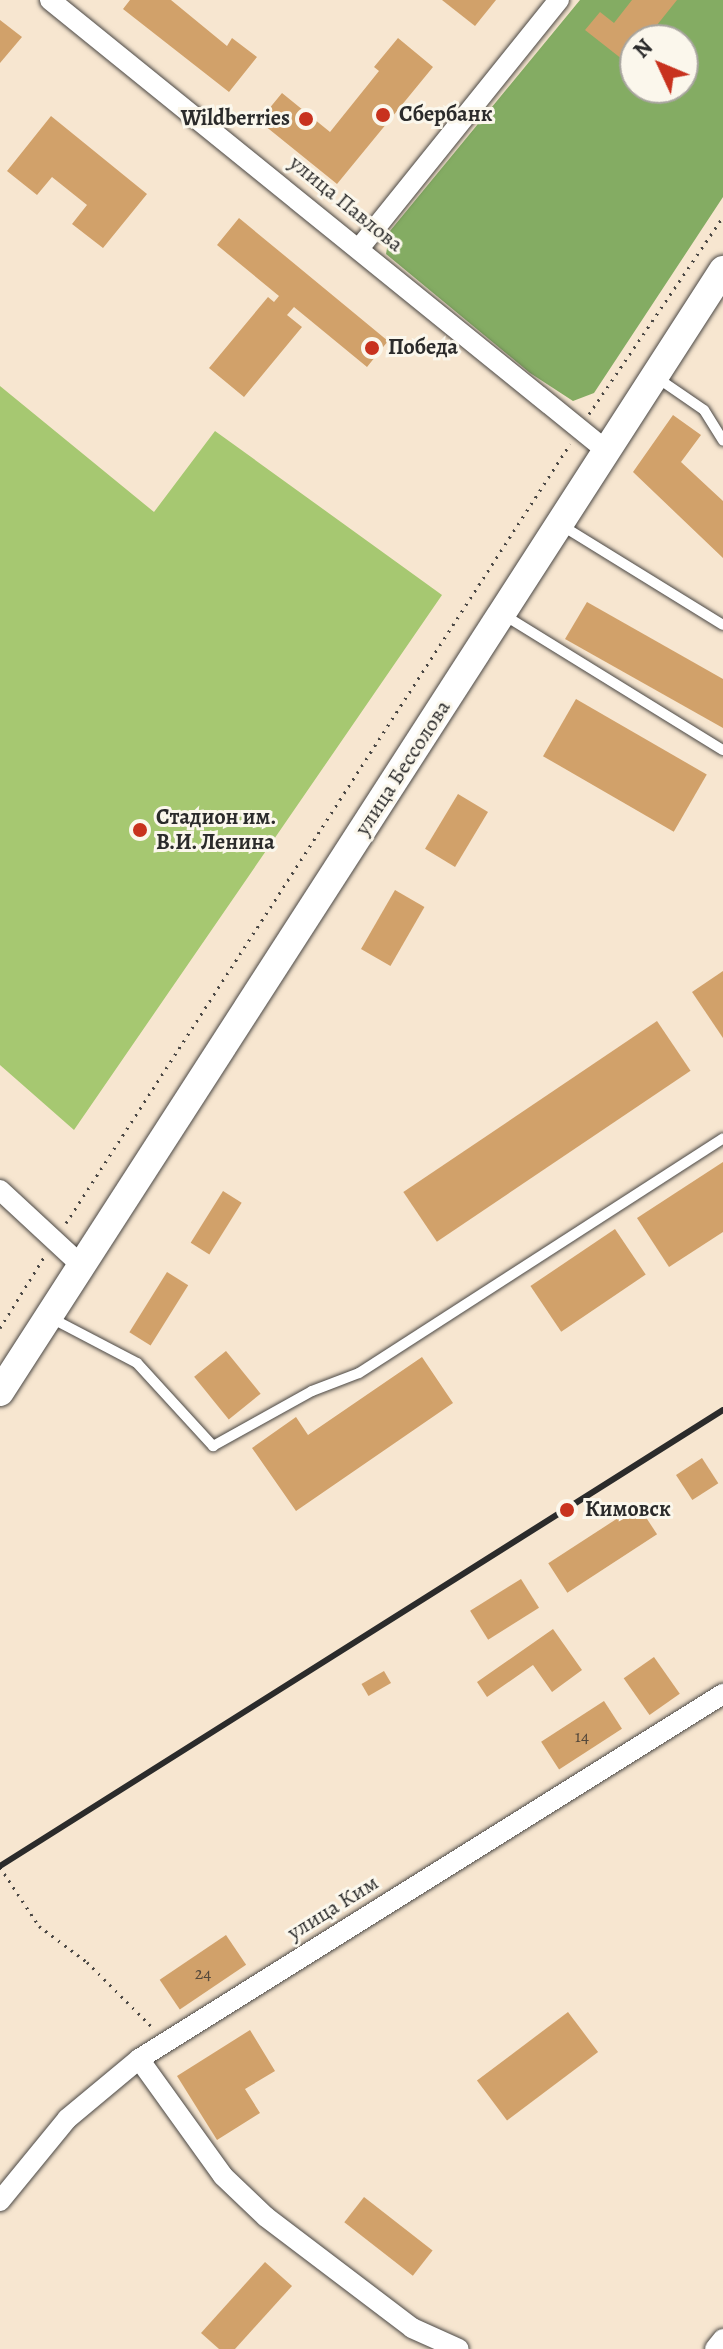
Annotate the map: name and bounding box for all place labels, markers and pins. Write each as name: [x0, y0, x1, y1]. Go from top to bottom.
place label: Сбербанк: [399, 102, 493, 128]
place label: Wildberries: [181, 106, 290, 132]
marker: Сбербанк: [374, 106, 392, 124]
marker: Wildberries: [297, 110, 315, 128]
place label: Победа: [388, 335, 458, 361]
marker: Победа: [363, 339, 381, 357]
place label: Стадион им. В.И. Ленина: [156, 804, 276, 856]
marker: Стадион им. В.И. Ленина: [131, 821, 149, 839]
place label: Кимовск: [585, 1497, 671, 1523]
marker: Кимовск: [556, 1499, 578, 1521]

